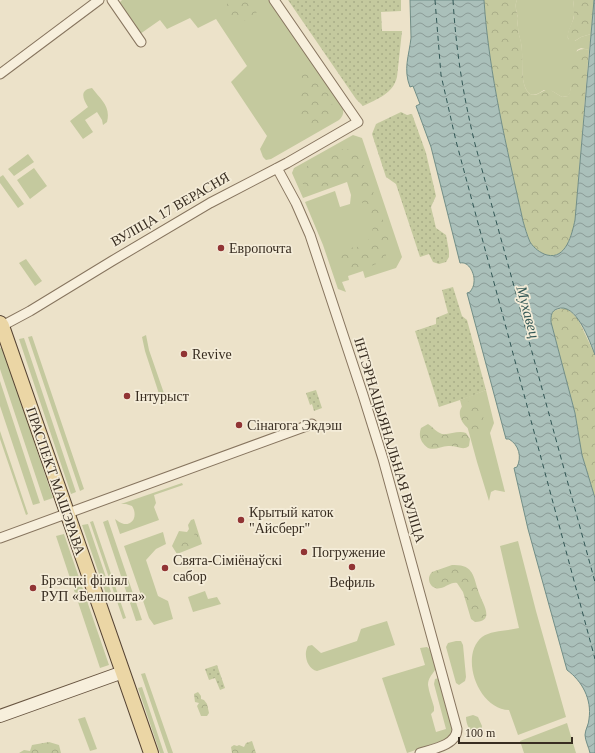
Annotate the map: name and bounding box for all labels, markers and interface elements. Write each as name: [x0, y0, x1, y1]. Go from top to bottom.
street label: ВУЛІЦА 17 ВЕРАСНЯ: [108, 169, 232, 249]
place label: Европочта: [229, 241, 293, 256]
marker: Европочта: [216, 243, 226, 253]
water label: Мухавец: [513, 283, 543, 340]
street label: ІНТЭРНАЦЫЯНАЛЬНАЯ ВУЛІЦА: [351, 336, 428, 545]
place label: Revive: [192, 347, 232, 362]
marker: Revive: [179, 349, 189, 359]
place label: Інтурыст: [135, 389, 189, 404]
marker: Інтурыст: [122, 391, 132, 401]
street label: ПРАСПЕКТ МАШЭРАВА: [23, 405, 88, 558]
place label: Сінагога Экдэш: [247, 418, 342, 433]
marker: Сінагога Экдэш: [234, 420, 244, 430]
place label: Крытый каток "Айсберг": [249, 505, 334, 536]
marker: Крытый каток "Айсберг": [236, 515, 246, 525]
place label: Погружение: [312, 545, 385, 560]
marker: Погружение: [299, 547, 309, 557]
place label: Свята-Сіміёнаўскі сабор: [173, 553, 282, 584]
marker: Вефиль: [347, 562, 357, 572]
marker: Свята-Сіміёнаўскі сабор: [160, 563, 170, 573]
place label: Брэсцкі філіял РУП «Белпошта»: [41, 573, 145, 604]
place label: Вефиль: [329, 575, 375, 590]
marker: Брэсцкі філіял РУП «Белпошта»: [28, 583, 38, 593]
scale bar: [459, 719, 572, 745]
text: 100 m: [465, 726, 496, 740]

